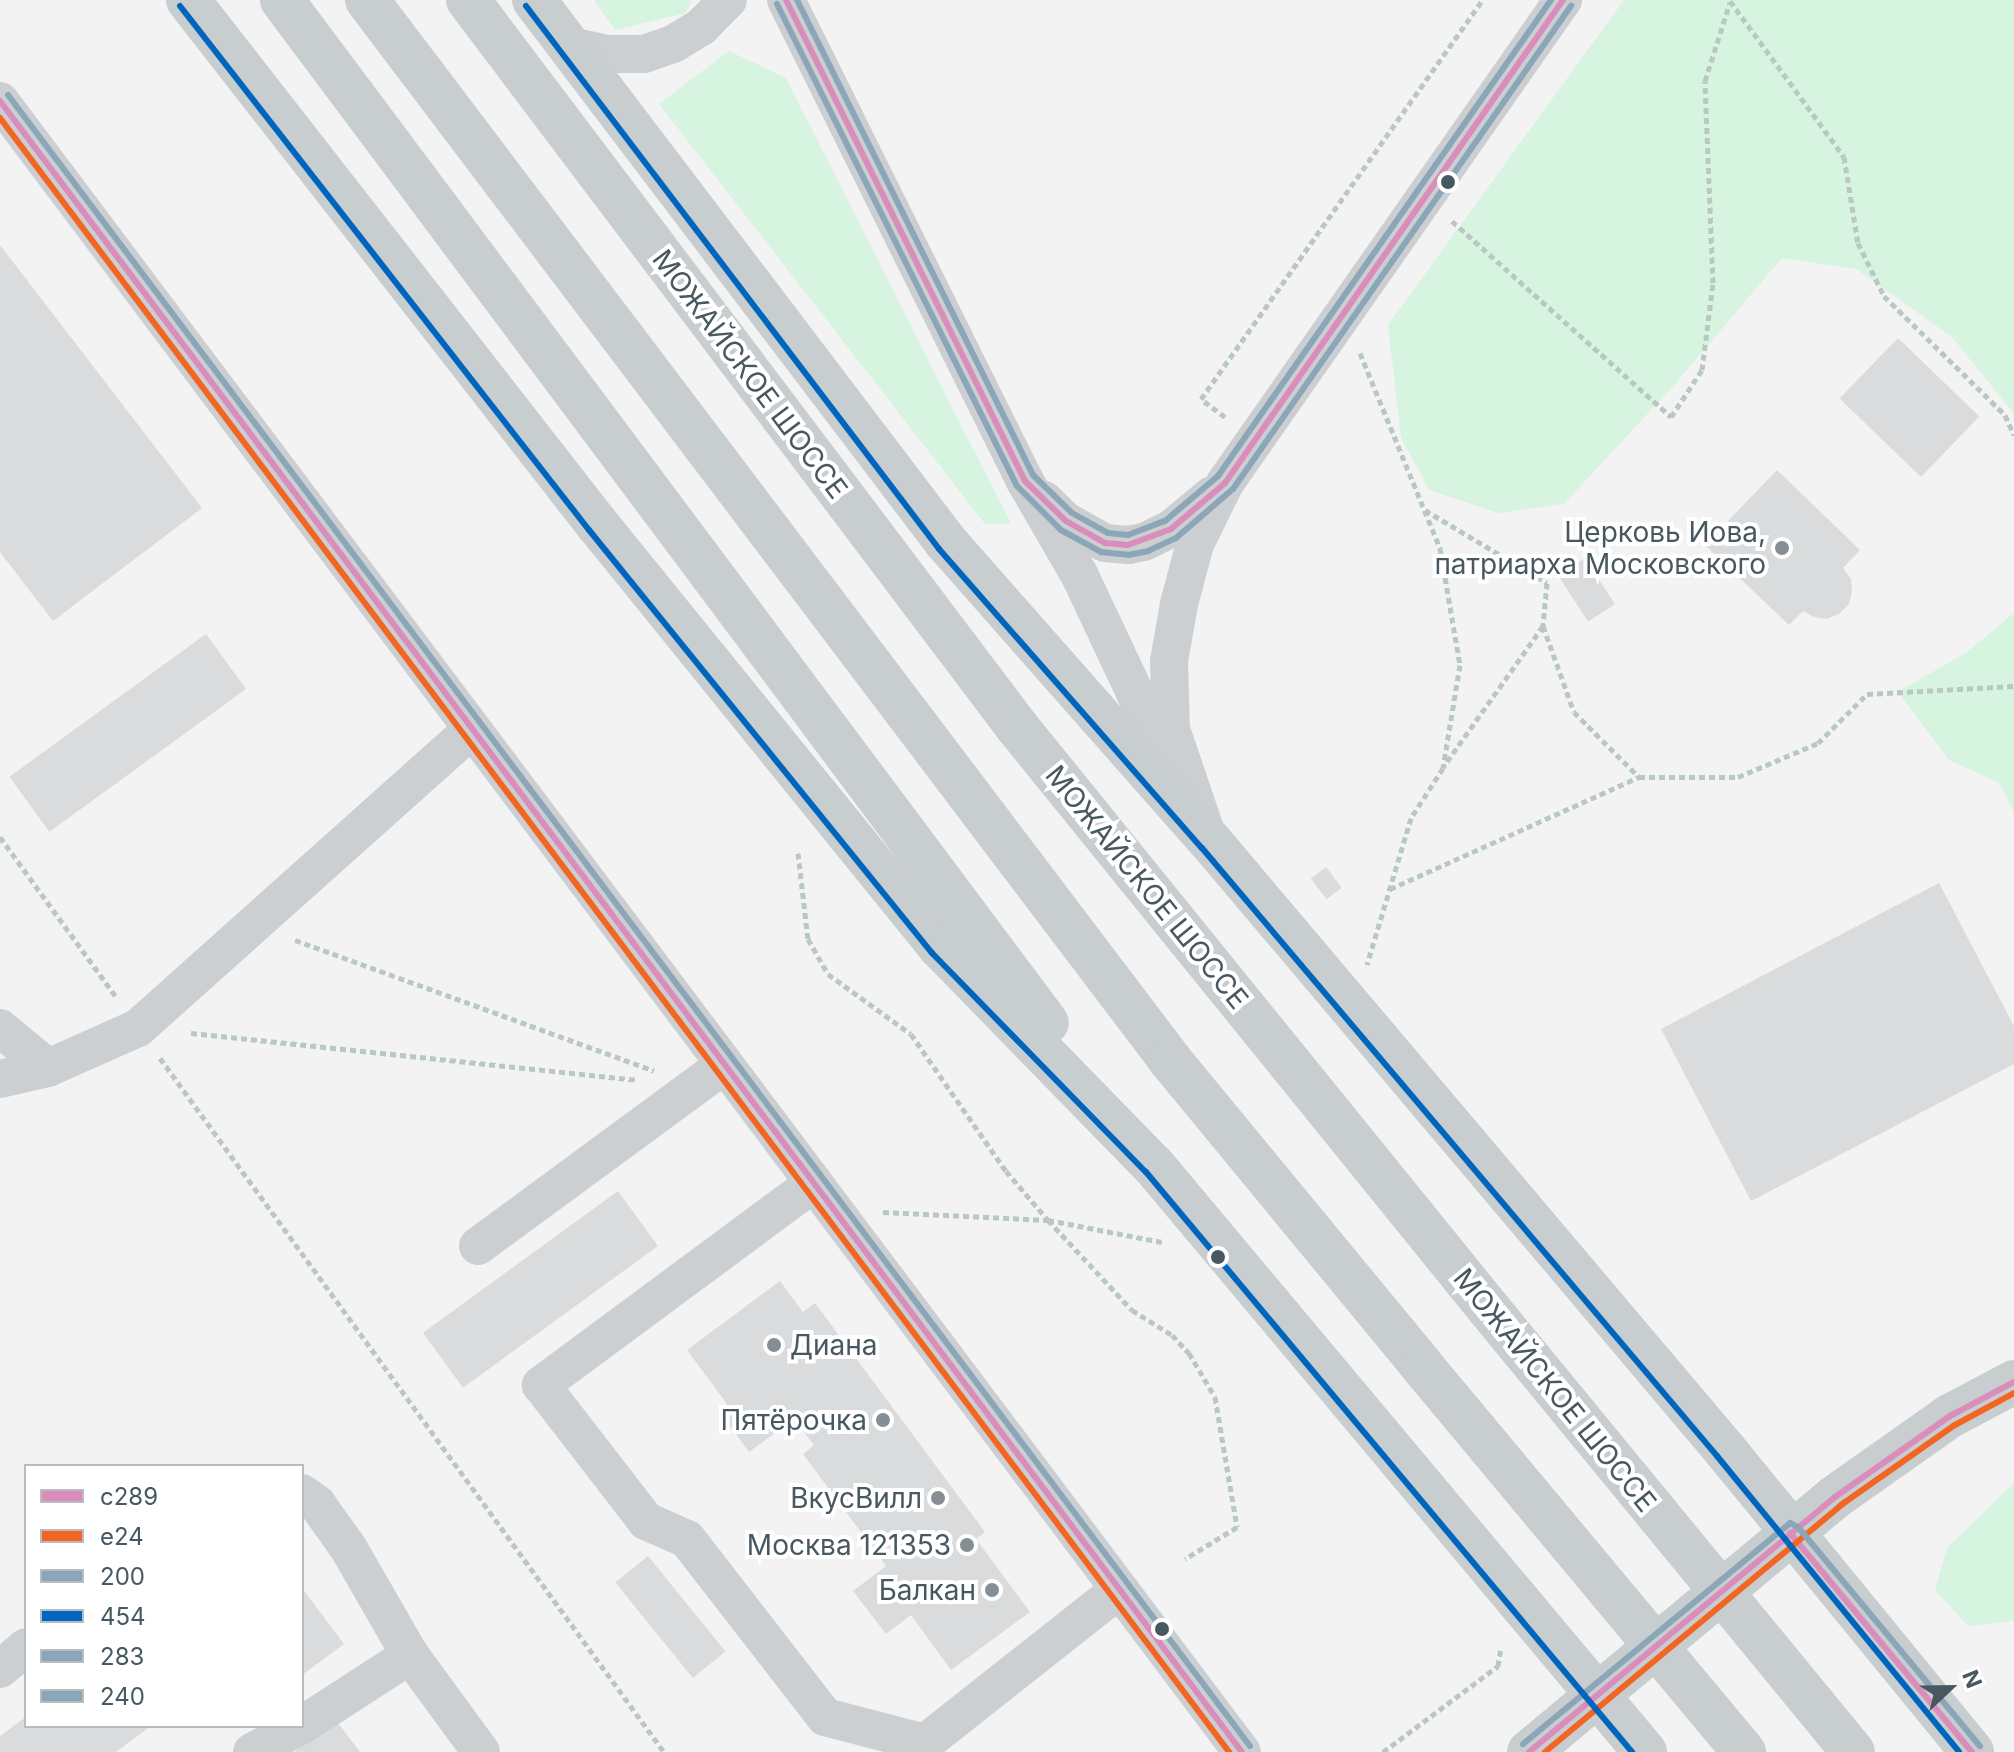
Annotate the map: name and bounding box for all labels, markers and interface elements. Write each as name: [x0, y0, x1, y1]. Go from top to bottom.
unlabelled marker: [1440, 174, 1456, 190]
street label: МОЖАЙСКОЕ ШОССЕ: [645, 243, 855, 505]
place label: Церковь Иова, патриарха Московского: [1434, 515, 1766, 581]
marker: Церковь Иова, патриарха Московского: [1773, 539, 1791, 557]
street label: МОЖАЙСКОЕ ШОССЕ: [1039, 759, 1255, 1015]
unlabelled marker: [1210, 1249, 1226, 1265]
street label: МОЖАЙСКОЕ ШОССЕ: [1447, 1262, 1663, 1518]
place label: Диана: [790, 1328, 878, 1362]
marker: Диана: [765, 1336, 783, 1354]
place label: Пятёрочка: [720, 1403, 867, 1437]
marker: Пятёрочка: [874, 1411, 892, 1429]
legend: [24, 1464, 304, 1728]
place label: ВкусВилл: [790, 1481, 922, 1515]
text: с289: [100, 1482, 158, 1511]
marker: ВкусВилл: [929, 1489, 947, 1507]
text: е24: [100, 1522, 144, 1551]
place label: Москва 121353: [747, 1528, 951, 1562]
marker: Москва 121353: [958, 1536, 976, 1554]
text: 200: [100, 1562, 145, 1591]
place label: Балкан: [879, 1573, 976, 1607]
marker: Балкан: [983, 1581, 1001, 1599]
text: 454: [100, 1602, 146, 1631]
unlabelled marker: [1154, 1621, 1170, 1637]
text: 283: [100, 1642, 144, 1671]
north arrow: [1910, 1648, 1990, 1728]
text: N: [1957, 1666, 1987, 1692]
text: 240: [100, 1682, 145, 1711]

